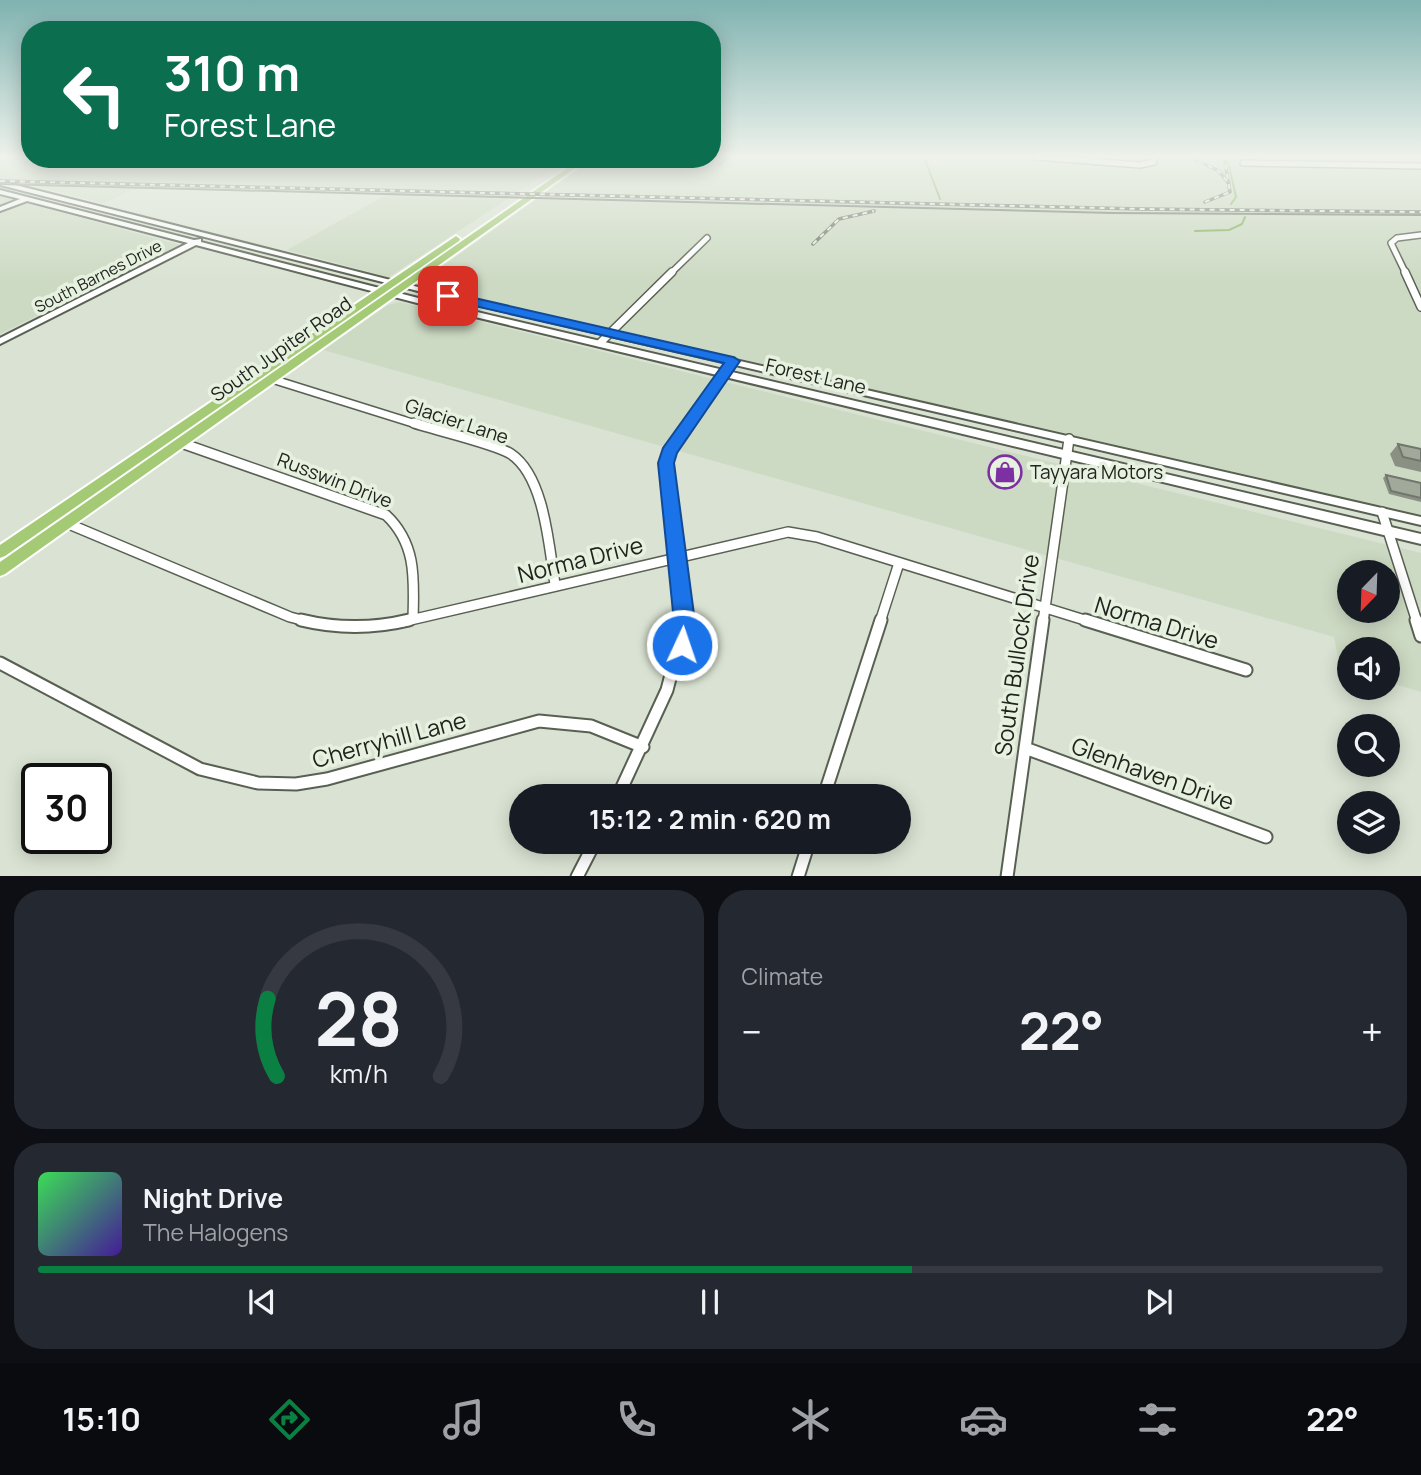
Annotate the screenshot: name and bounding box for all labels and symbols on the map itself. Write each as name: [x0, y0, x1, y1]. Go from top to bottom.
street label: South Barnes Drive: [31, 234, 165, 318]
pin: [418, 266, 478, 326]
street label: South Jupiter Road: [205, 291, 357, 407]
street label: Forest Lane: [763, 352, 869, 400]
street label: Glacier Lane: [402, 392, 512, 450]
street label: Russwin Drive: [274, 446, 396, 514]
shop icon: Tayyara Motors: [986, 453, 1024, 491]
place label: Tayyara Motors: [1030, 459, 1163, 485]
street label: Norma Drive: [514, 528, 646, 590]
street label: South Bullock Drive: [986, 552, 1046, 758]
north arrow: [1337, 560, 1400, 623]
street label: Norma Drive: [1091, 588, 1223, 656]
position arrow: [645, 608, 719, 682]
street label: Cherryhill Lane: [309, 703, 469, 775]
street label: Glenhaven Drive: [1067, 729, 1239, 817]
speed limit sign: 30: [21, 763, 112, 854]

